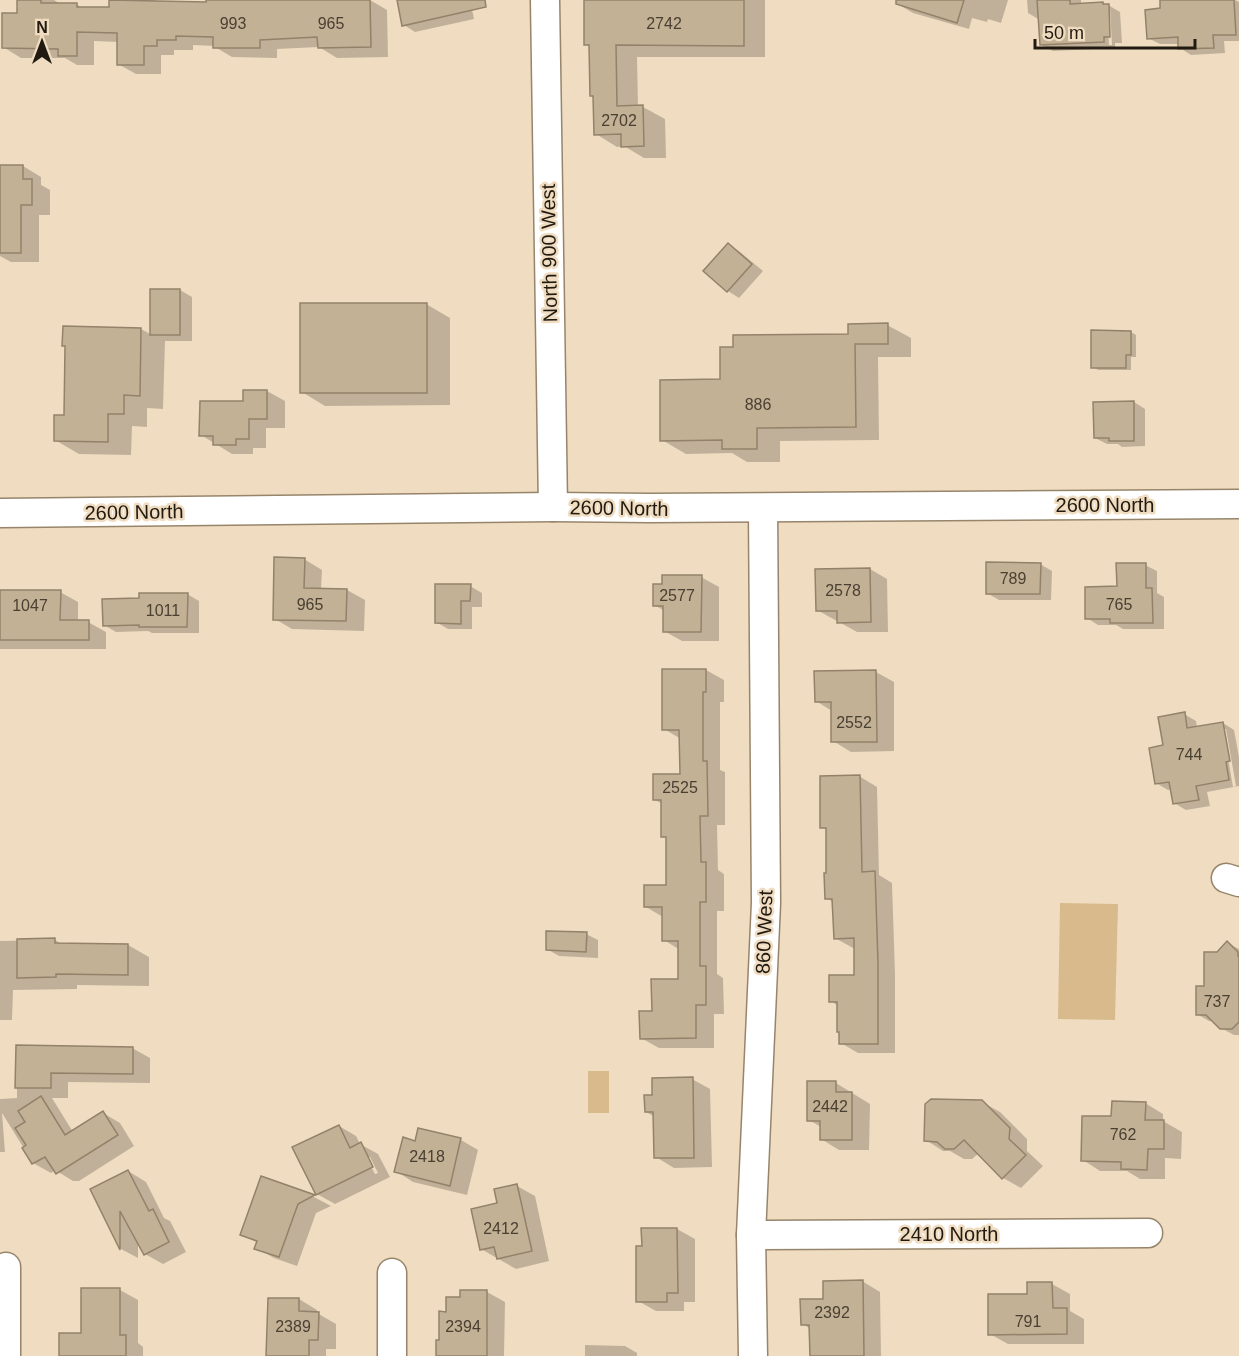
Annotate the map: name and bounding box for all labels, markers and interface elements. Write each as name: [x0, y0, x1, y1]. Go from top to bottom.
north arrow: [12, 12, 72, 72]
scale bar: [1035, 12, 1196, 50]
house number: 993: [220, 15, 246, 32]
house number: 965: [318, 15, 344, 32]
house number: 2742: [646, 15, 682, 32]
text: N: [36, 19, 48, 36]
text: 50 m: [1044, 23, 1084, 43]
house number: 2702: [601, 112, 637, 129]
street label: North 900 West: [537, 183, 561, 322]
house number: 886: [745, 396, 771, 413]
street label: 2600 North: [1056, 494, 1154, 516]
street label: 2600 North: [569, 496, 669, 520]
street label: 2600 North: [84, 500, 184, 524]
house number: 789: [1000, 570, 1026, 587]
house number: 2578: [825, 582, 861, 599]
house number: 2577: [659, 587, 695, 604]
house number: 965: [297, 596, 323, 613]
house number: 765: [1106, 596, 1132, 613]
house number: 1047: [12, 597, 48, 614]
house number: 1011: [146, 602, 180, 619]
house number: 2552: [836, 714, 872, 731]
house number: 744: [1176, 746, 1202, 763]
house number: 2525: [662, 779, 698, 796]
street label: 860 West: [752, 889, 776, 974]
house number: 737: [1204, 993, 1230, 1010]
house number: 2442: [812, 1098, 848, 1115]
house number: 762: [1110, 1126, 1136, 1143]
house number: 2418: [409, 1148, 445, 1165]
house number: 2412: [483, 1220, 519, 1237]
street label: 2410 North: [900, 1223, 998, 1245]
house number: 2392: [814, 1304, 850, 1321]
house number: 791: [1015, 1313, 1041, 1330]
house number: 2389: [275, 1318, 311, 1335]
house number: 2394: [445, 1318, 481, 1335]

